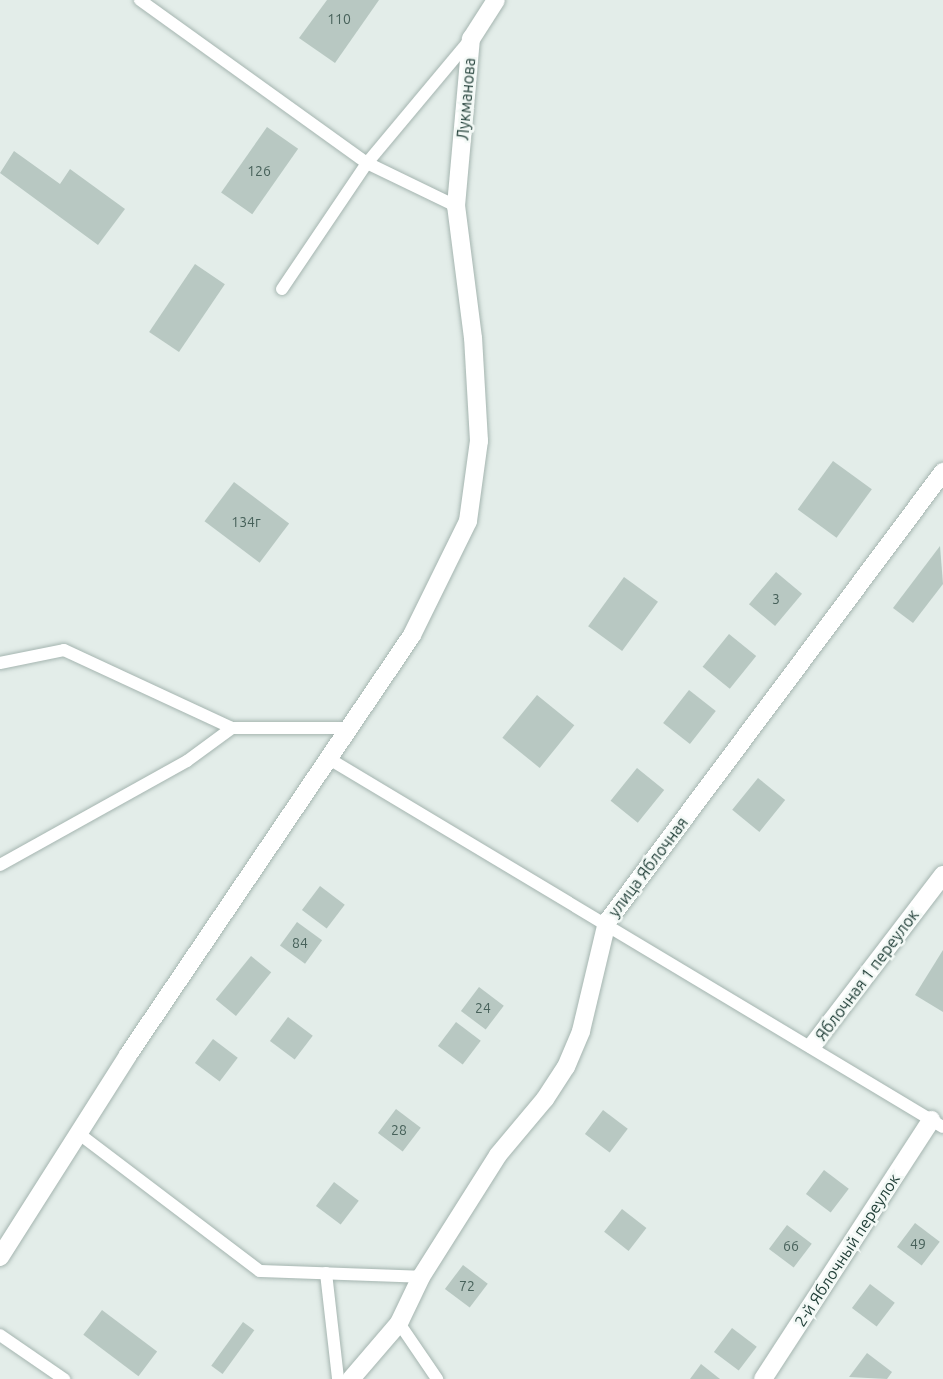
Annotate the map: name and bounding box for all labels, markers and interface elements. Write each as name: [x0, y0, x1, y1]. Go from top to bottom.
house number: 110: [327, 11, 351, 27]
street label: Лукманова: [453, 57, 479, 141]
house number: 126: [247, 163, 271, 179]
house number: 134г: [231, 514, 261, 530]
house number: 3: [772, 591, 780, 607]
street label: улица Яблочная: [604, 813, 692, 921]
street label: Яблочная 1 переулок: [811, 906, 923, 1044]
house number: 84: [292, 935, 308, 951]
house number: 24: [475, 1000, 491, 1016]
house number: 28: [391, 1122, 407, 1138]
street label: 2-й Яблочный переулок: [790, 1170, 904, 1330]
house number: 49: [910, 1236, 926, 1252]
house number: 66: [783, 1238, 799, 1254]
house number: 72: [459, 1278, 475, 1294]

